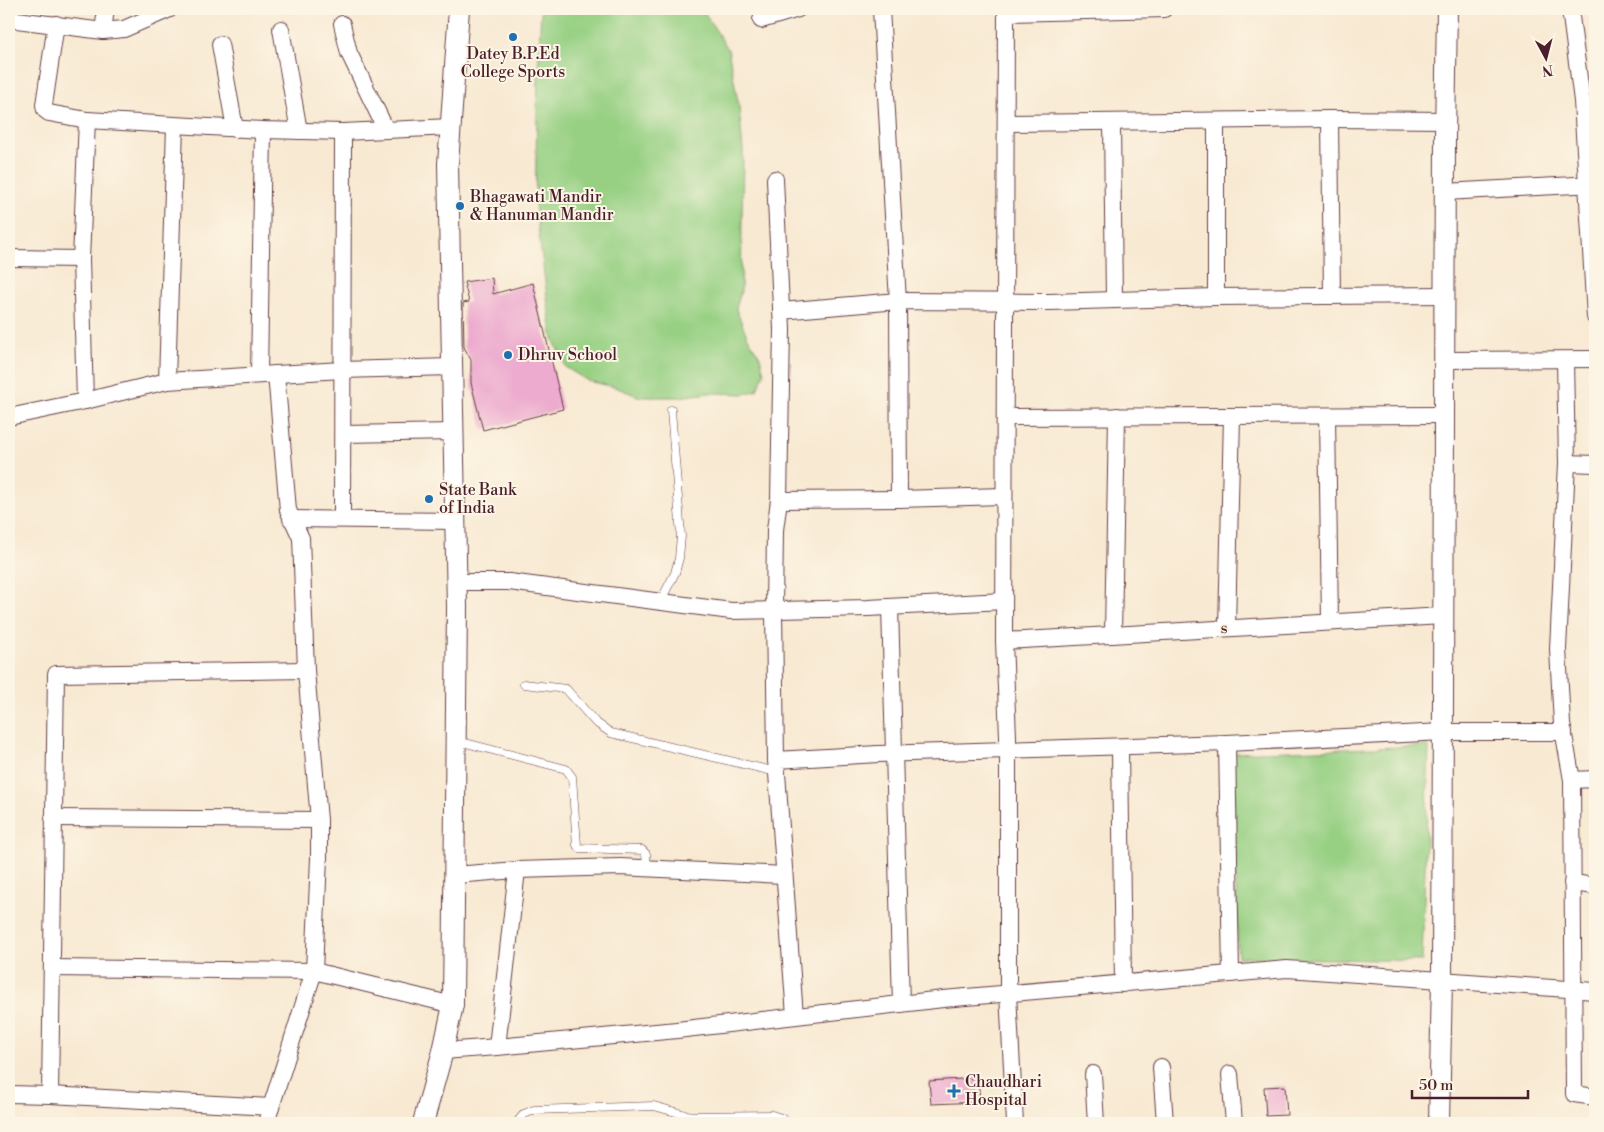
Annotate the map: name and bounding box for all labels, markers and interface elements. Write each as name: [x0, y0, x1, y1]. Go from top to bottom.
marker: Datey B.P.Ed College Sports: [507, 31, 519, 43]
north arrow: [1522, 32, 1572, 82]
place label: Datey B.P.Ed College Sports: [461, 44, 565, 82]
text: N: [1541, 60, 1554, 80]
place label: Bhagawati Mandir & Hanuman Mandir: [469, 187, 614, 225]
marker: Bhagawati Mandir & Hanuman Mandir: [454, 200, 466, 212]
place label: Dhruv School: [518, 345, 617, 365]
marker: Dhruv School: [502, 349, 514, 361]
place label: State Bank of India: [439, 480, 518, 518]
marker: State Bank of India: [423, 493, 435, 505]
street label: s: [1220, 618, 1228, 638]
scale bar: [1412, 1067, 1528, 1099]
place label: Chaudhari Hospital: [965, 1072, 1042, 1110]
text: 50 m: [1419, 1076, 1453, 1095]
marker: Chaudhari Hospital: [947, 1084, 961, 1098]

